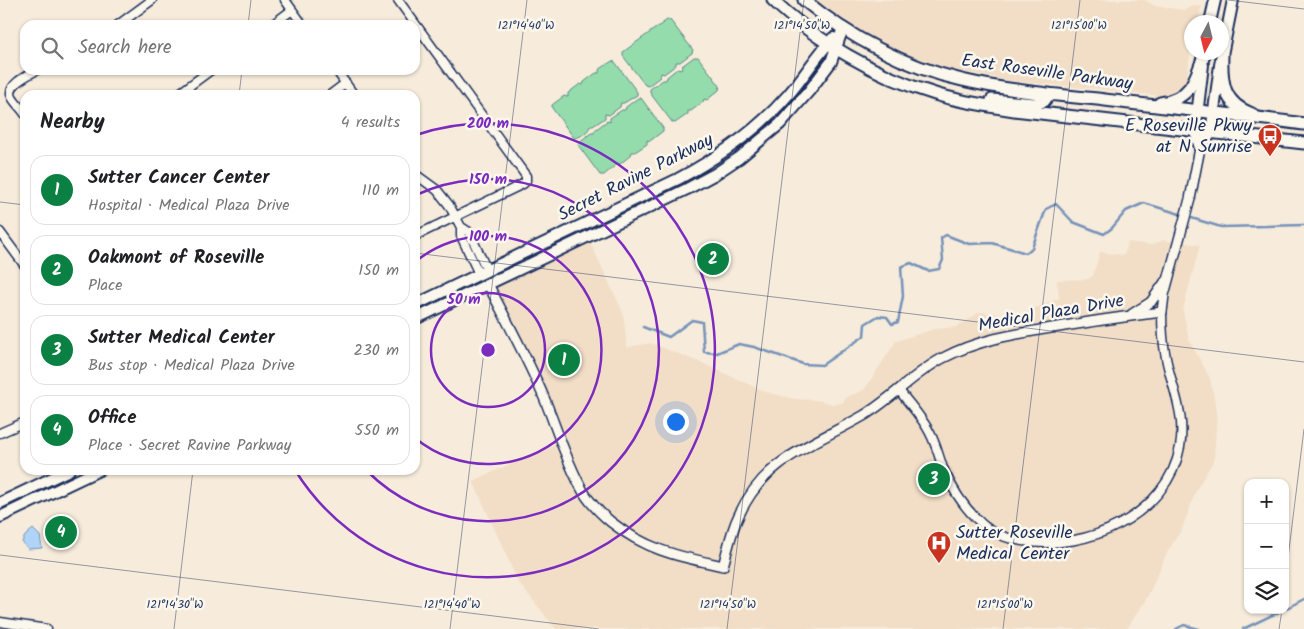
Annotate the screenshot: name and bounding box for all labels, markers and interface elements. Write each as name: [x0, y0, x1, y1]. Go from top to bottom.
north arrow: [1184, 15, 1229, 60]
text: 121°14'40"W: [498, 16, 554, 35]
text: 121°14'50"W: [774, 16, 830, 35]
text: 121°15'00"W: [1051, 16, 1107, 35]
search box: [20, 20, 420, 75]
text: Search here: [78, 33, 172, 63]
icon: search: [38, 34, 66, 62]
street label: East Roseville Parkway: [959, 47, 1135, 99]
text: Nearby: [40, 106, 105, 139]
text: 4 results: [341, 110, 400, 135]
text: 200 m: [467, 112, 509, 136]
place label: E Roseville Pkwy at N Sunrise: [1125, 112, 1253, 162]
bus stop icon: E Roseville Pkwy at N Sunrise: [1257, 123, 1283, 157]
street label: Secret Ravine Parkway: [553, 126, 719, 230]
text: Sutter Cancer Center: [88, 163, 269, 193]
text: 150 m: [469, 168, 507, 192]
text: 1: [55, 178, 59, 203]
text: 110 m: [362, 178, 399, 203]
text: Hospital · Medical Plaza Drive: [88, 193, 290, 218]
text: 100 m: [469, 225, 507, 249]
pin: 2: [697, 240, 729, 278]
text: Oakmont of Roseville: [88, 243, 264, 273]
text: 2: [52, 258, 62, 283]
text: 150 m: [358, 258, 399, 283]
text: Place: [88, 273, 122, 298]
street label: Medical Plaza Drive: [976, 287, 1126, 341]
text: 50 m: [446, 288, 481, 312]
text: Sutter Medical Center: [88, 323, 275, 353]
text: 3: [53, 338, 61, 363]
text: 230 m: [353, 338, 399, 363]
centre of rings: [479, 341, 497, 359]
pin: 1: [548, 341, 580, 379]
text: Bus stop · Medical Plaza Drive: [88, 353, 295, 378]
text: Office: [88, 403, 136, 433]
your location: [663, 409, 689, 435]
text: 4: [53, 418, 61, 443]
text: 550 m: [355, 418, 399, 443]
text: Place · Secret Ravine Parkway: [88, 433, 291, 458]
pin: 3: [918, 460, 950, 498]
map controls: [1244, 479, 1289, 614]
button: +: [1244, 479, 1289, 524]
pin: 4: [45, 513, 77, 551]
place label: Sutter Roseville Medical Center: [956, 519, 1073, 569]
button: −: [1244, 524, 1289, 569]
hospital icon: Sutter Roseville Medical Center: [926, 530, 952, 564]
button: layers: [1244, 569, 1289, 614]
text: 121°14'30"W: [147, 595, 203, 614]
text: 121°14'40"W: [424, 595, 480, 614]
text: 121°14'50"W: [700, 595, 756, 614]
text: 121°15'00"W: [977, 595, 1033, 614]

